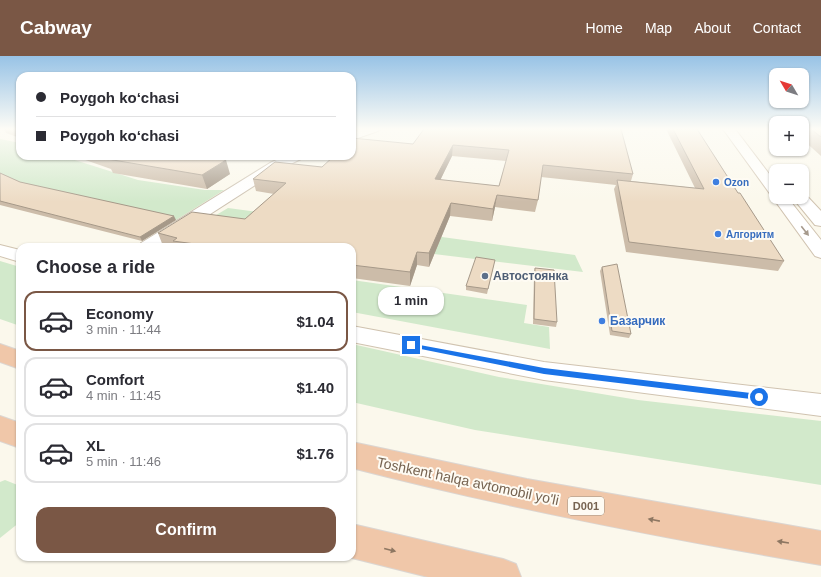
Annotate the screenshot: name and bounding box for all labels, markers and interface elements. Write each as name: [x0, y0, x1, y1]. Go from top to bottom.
text: Cabway: [20, 17, 92, 38]
text: Home: [586, 20, 623, 36]
text: Map: [645, 20, 672, 36]
text: About: [694, 20, 731, 36]
text: Contact: [753, 20, 801, 36]
north arrow: [769, 68, 809, 108]
map controls: [769, 68, 809, 204]
text: Poygoh koʻchasi: [60, 89, 179, 106]
button: +: [769, 116, 809, 156]
text: Poygoh koʻchasi: [60, 127, 179, 144]
button: −: [769, 164, 809, 204]
marker: Ozon: [711, 177, 721, 187]
place label: Ozon: [724, 177, 749, 188]
one-way arrow: [800, 225, 809, 236]
marker: Алгоритм: [713, 229, 723, 239]
place label: Алгоритм: [726, 229, 774, 240]
text: Choose a ride: [36, 257, 155, 277]
place label: Автостоянка: [493, 269, 569, 283]
marker: Автостоянка: [480, 271, 490, 281]
callout: 1 min: [378, 287, 444, 315]
text: 1 min: [394, 293, 428, 308]
icon: car: [38, 303, 74, 339]
text: Economy: [86, 305, 154, 322]
text: $1.04: [296, 313, 334, 330]
place label: Базарчик: [610, 314, 666, 328]
marker: Базарчик: [597, 316, 607, 326]
text: 3 min · 11:44: [86, 322, 161, 337]
route end: [402, 336, 420, 354]
icon: car: [38, 369, 74, 405]
text: Comfort: [86, 371, 144, 388]
text: $1.40: [296, 379, 334, 396]
text: 4 min · 11:45: [86, 388, 161, 403]
route start: [750, 388, 768, 406]
icon: car: [38, 435, 74, 471]
text: XL: [86, 437, 105, 454]
text: $1.76: [296, 445, 334, 462]
text: 5 min · 11:46: [86, 454, 161, 469]
street label: Toshkent halqa avtomobil yo'li: [376, 454, 560, 508]
road number: D001: [568, 497, 604, 515]
button: Confirm: [36, 507, 336, 553]
one-way arrow: [648, 517, 660, 523]
one-way arrow: [776, 538, 789, 544]
one-way arrow: [384, 547, 396, 553]

